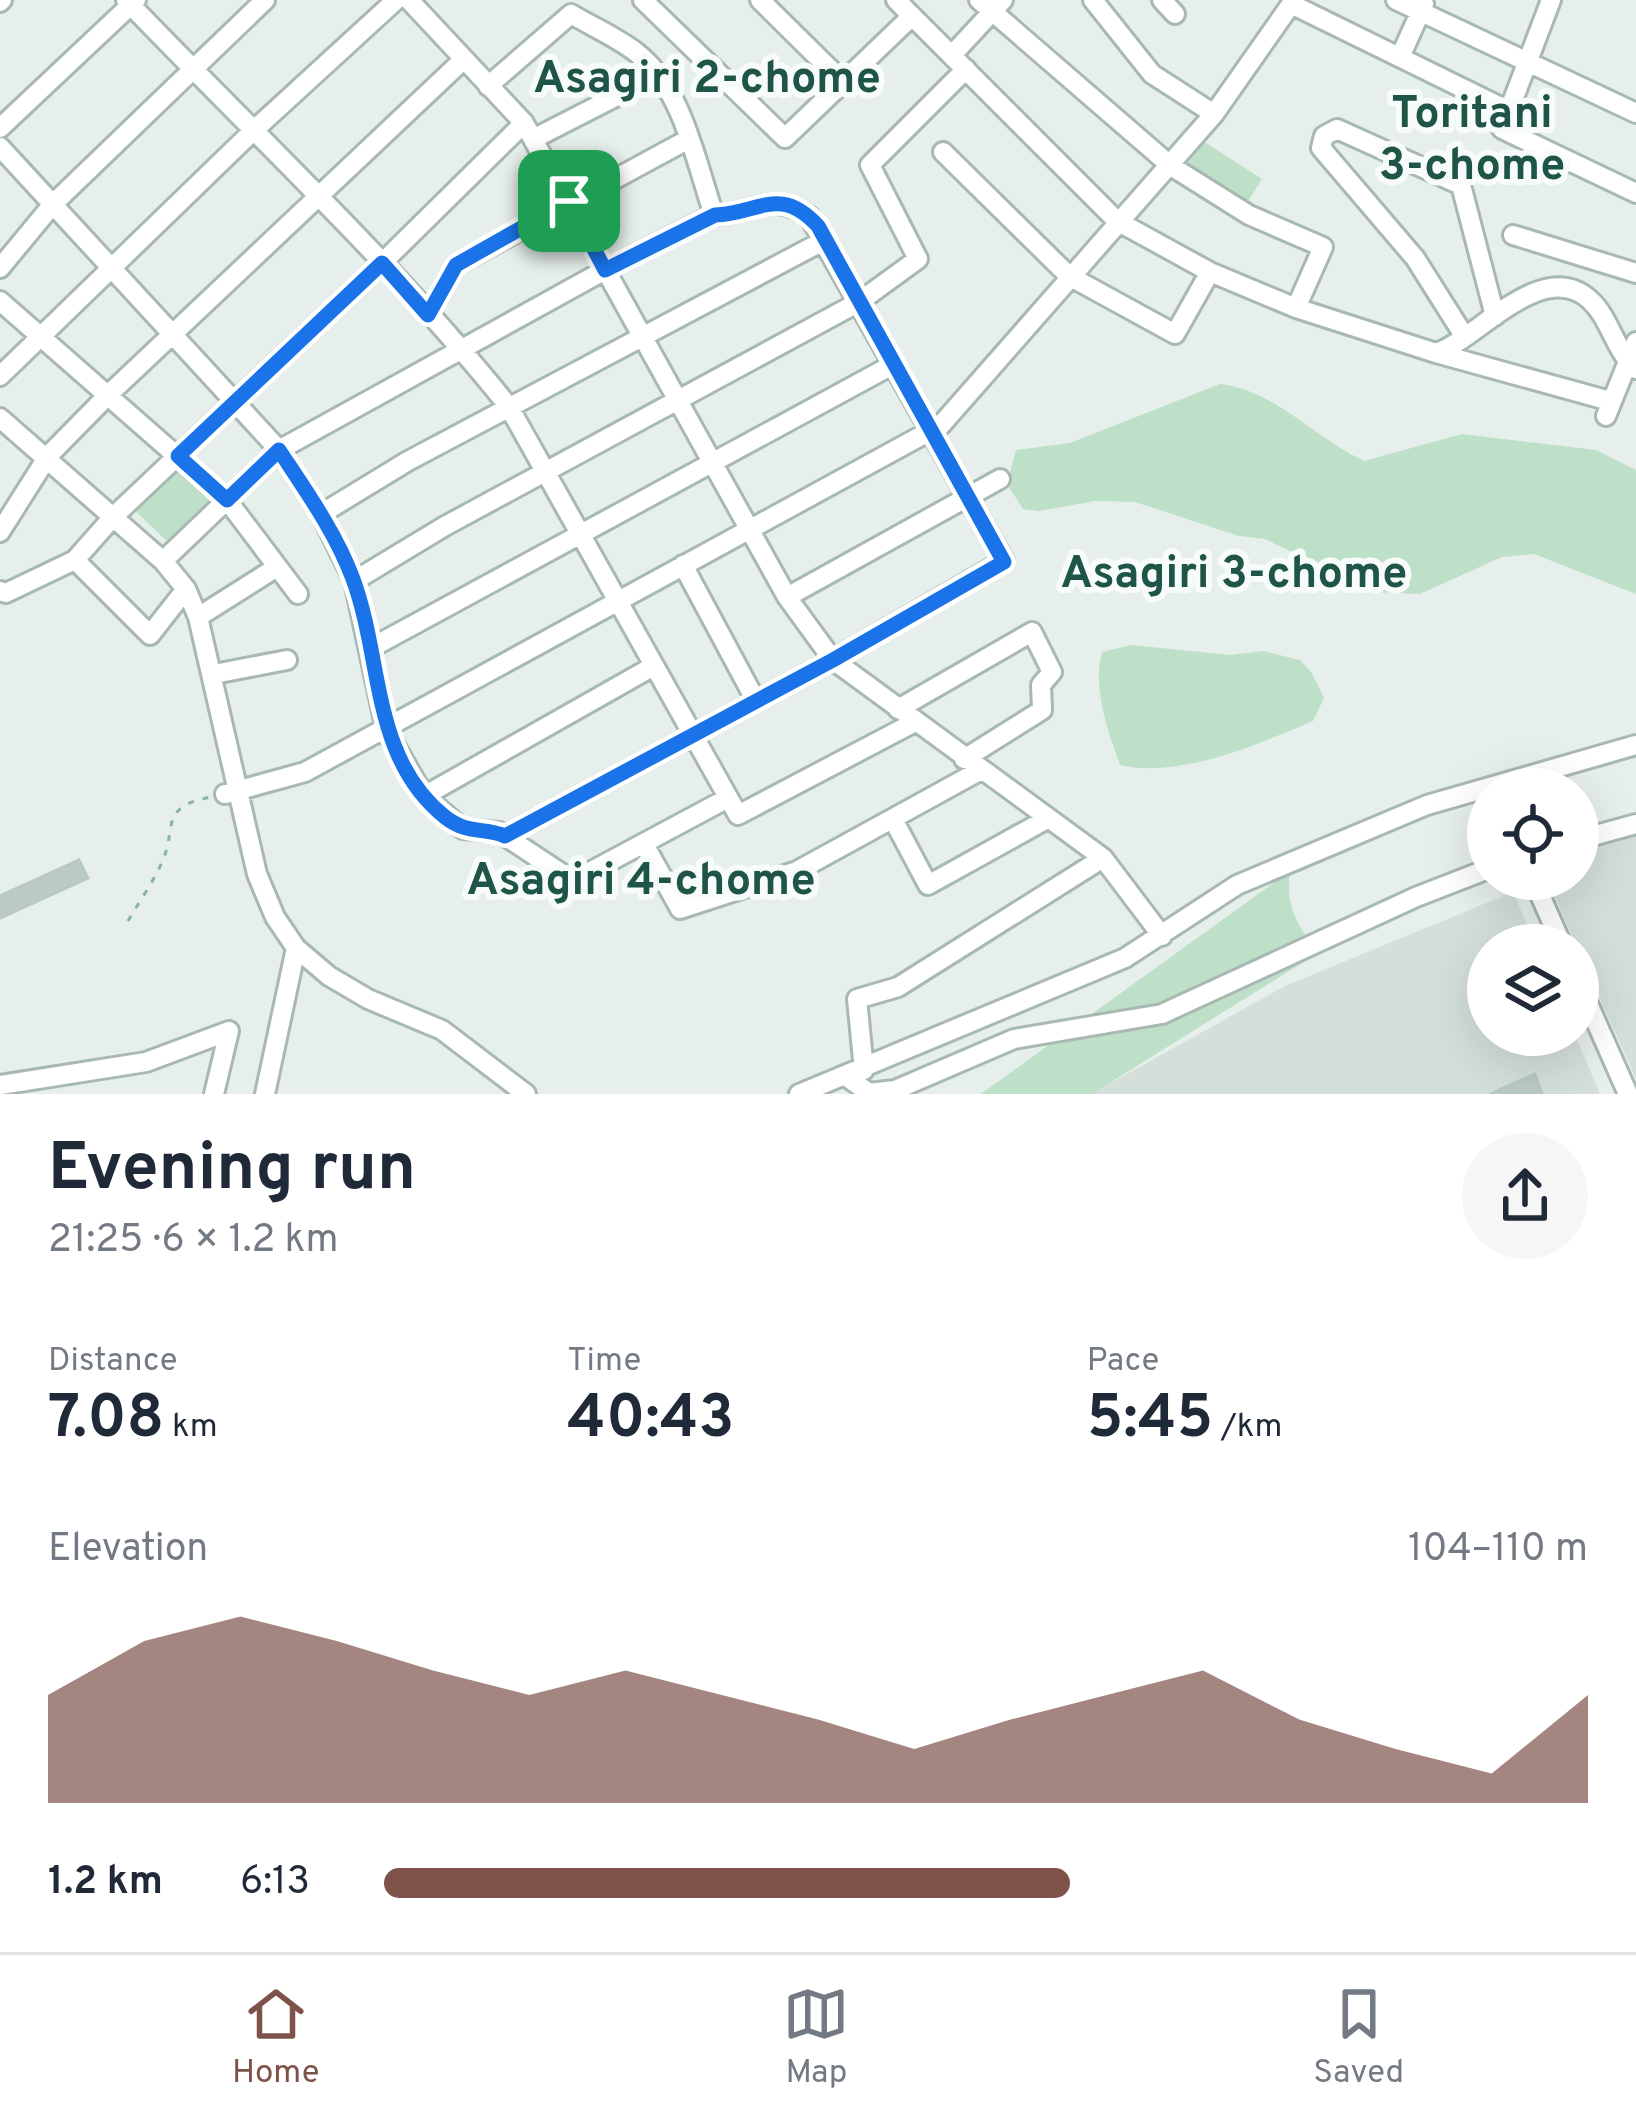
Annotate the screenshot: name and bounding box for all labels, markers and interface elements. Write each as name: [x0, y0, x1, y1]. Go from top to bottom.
district label: Asagiri 2-chome: [533, 52, 881, 109]
district label: Toritani 3-chome: [1379, 87, 1565, 196]
pin: [518, 150, 620, 252]
icon: arrive: [536, 168, 602, 234]
district label: Asagiri 3-chome: [1061, 547, 1407, 604]
map controls: [1467, 768, 1599, 1056]
button: locate: [1467, 768, 1599, 900]
district label: Asagiri 4-chome: [467, 854, 815, 911]
button: layers: [1467, 924, 1599, 1056]
text: Evening run: [48, 1130, 416, 1213]
button: share: [1462, 1133, 1588, 1259]
text: 21:25 · 6 × 1.2 km: [48, 1217, 339, 1266]
text: Distance: [48, 1341, 178, 1383]
text: Time: [567, 1341, 641, 1383]
text: Pace: [1087, 1341, 1159, 1383]
text: 7.08: [48, 1383, 164, 1459]
text: 40:43: [567, 1383, 734, 1459]
text: 5:45: [1087, 1383, 1213, 1459]
text: km: [164, 1407, 218, 1449]
text: /km: [1213, 1407, 1282, 1449]
text: Elevation: [48, 1526, 208, 1575]
text: 104–110 m: [1408, 1526, 1588, 1575]
text: 1.2 km: [48, 1859, 163, 1908]
text: 6:13: [240, 1859, 310, 1908]
tab: Home: [232, 1981, 320, 2095]
tab: Map: [783, 1981, 849, 2095]
tab: Saved: [1313, 1981, 1404, 2095]

